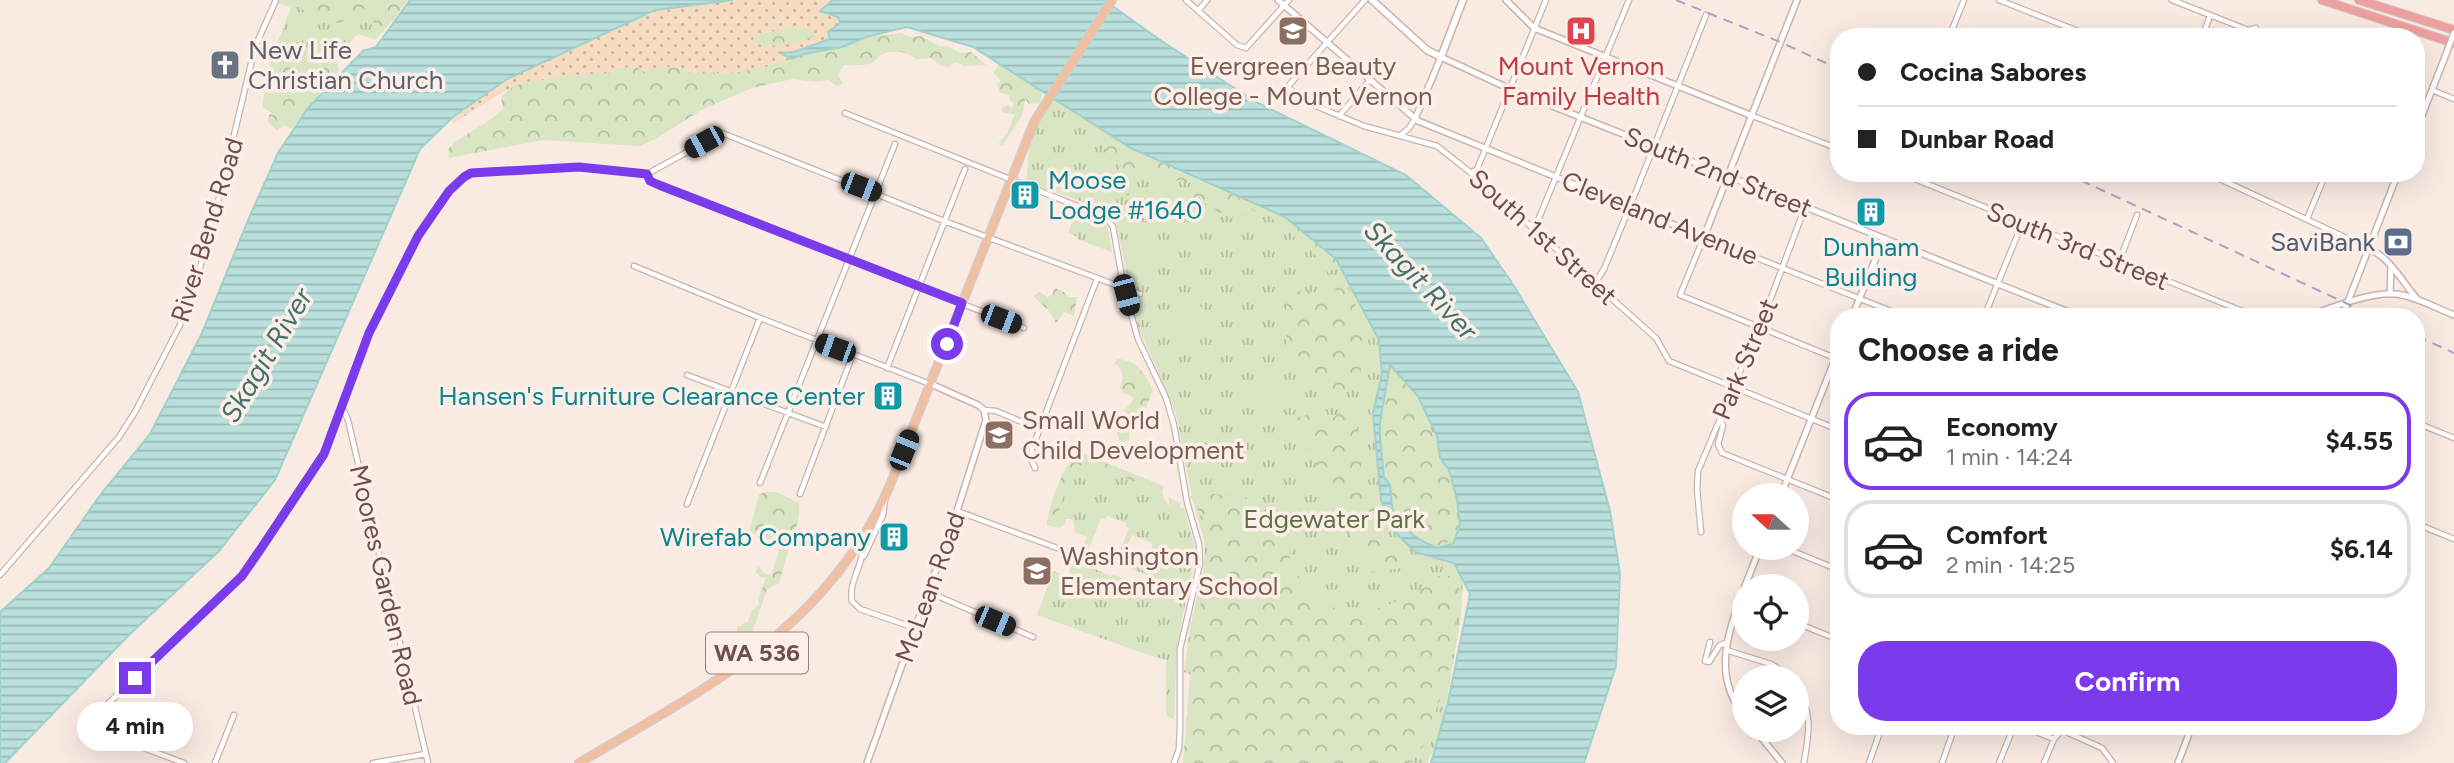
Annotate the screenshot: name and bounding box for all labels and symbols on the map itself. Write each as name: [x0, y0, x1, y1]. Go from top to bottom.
school or university icon: Evergreen Beauty College - Mount Vernon: [1276, 14, 1310, 48]
hospital icon: Mount Vernon Family Health: [1564, 14, 1598, 48]
place label: New Life Christian Church: [248, 34, 443, 96]
church icon: New Life Christian Church: [208, 48, 242, 82]
place label: Evergreen Beauty College - Mount Vernon: [1153, 50, 1433, 112]
place label: Mount Vernon Family Health: [1498, 50, 1664, 112]
street label: South 2nd Street: [1619, 120, 1817, 224]
car: [681, 123, 728, 161]
street label: River Bend Road: [164, 134, 250, 326]
street label: South 1st Street: [1462, 162, 1624, 312]
place label: Moose Lodge #1640: [1048, 164, 1202, 226]
street label: Cleveland Avenue: [1557, 164, 1763, 272]
car: [838, 170, 885, 204]
building icon: Moose Lodge #1640: [1008, 178, 1042, 212]
building icon: Dunham Building: [1854, 195, 1888, 229]
street label: South 3rd Street: [1982, 195, 2174, 297]
water label: Skagit River: [1357, 213, 1486, 348]
bank icon: SaviBank: [2381, 225, 2415, 259]
place label: SaviBank: [2270, 226, 2375, 258]
place label: Dunham Building: [1823, 231, 1919, 293]
car: [1111, 272, 1142, 318]
water label: Skagit River: [213, 280, 320, 428]
street label: Park Street: [1705, 293, 1785, 424]
car: [978, 302, 1025, 336]
route start: [931, 328, 963, 360]
car: [812, 331, 859, 365]
building icon: Hansen's Furniture Clearance Center: [871, 379, 905, 413]
place label: Hansen's Furniture Clearance Center: [438, 380, 865, 412]
place label: Small World Child Development: [1022, 404, 1245, 466]
school or university icon: Small World Child Development: [982, 418, 1016, 452]
car: [887, 427, 922, 473]
street label: Moores Garden Road: [343, 462, 429, 708]
north arrow: [1732, 483, 1810, 560]
park label: Edgewater Park: [1243, 503, 1425, 535]
street label: McLean Road: [888, 507, 972, 667]
building icon: Wirefab Company: [877, 520, 911, 554]
place label: Wirefab Company: [660, 521, 871, 553]
place label: Washington Elementary School: [1060, 540, 1278, 602]
school or university icon: Washington Elementary School: [1020, 554, 1054, 588]
car: [972, 603, 1019, 639]
road number: WA 536: [706, 632, 808, 674]
route end: [119, 662, 151, 694]
callout: 4 min: [77, 702, 193, 752]

